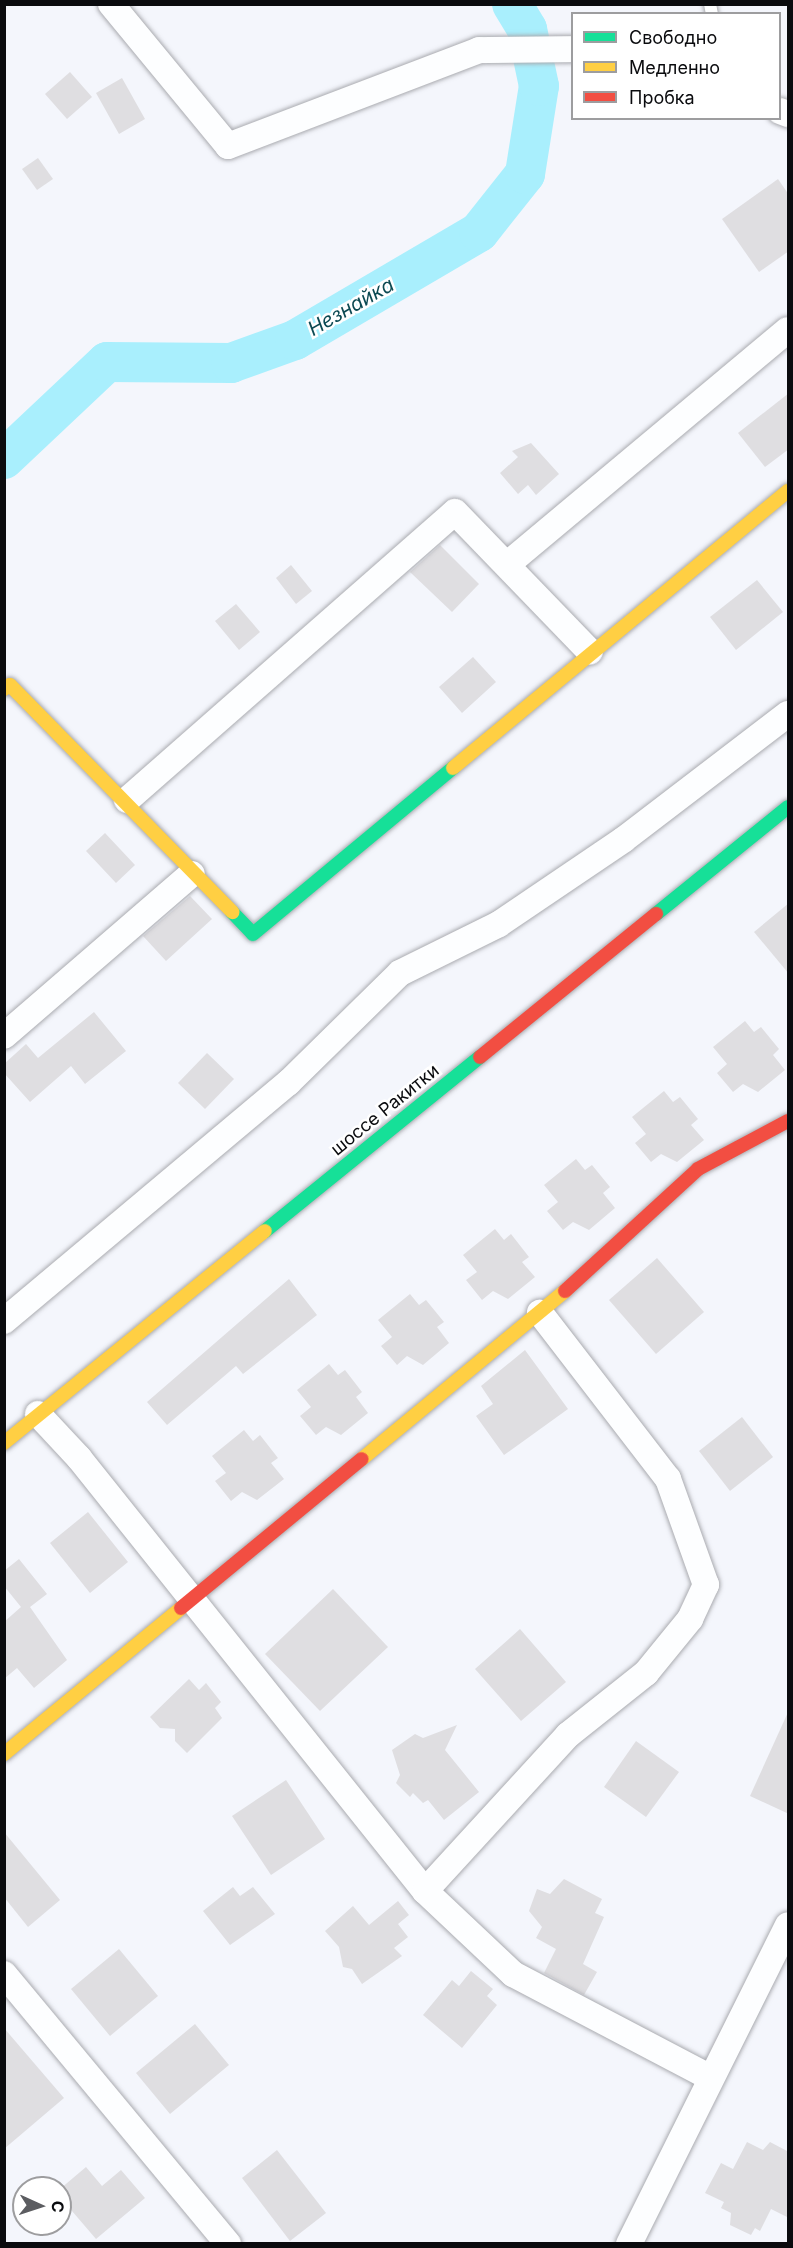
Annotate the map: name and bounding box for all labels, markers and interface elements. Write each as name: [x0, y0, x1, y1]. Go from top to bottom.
legend: [571, 12, 781, 120]
text: Свободно: [629, 27, 717, 48]
text: Медленно: [629, 57, 720, 78]
text: Пробка: [629, 87, 695, 108]
water label: Незнайка: [304, 273, 398, 341]
street label: шоссе Ракитки: [327, 1060, 443, 1160]
north arrow: [12, 2176, 72, 2236]
text: С: [48, 2200, 68, 2213]

